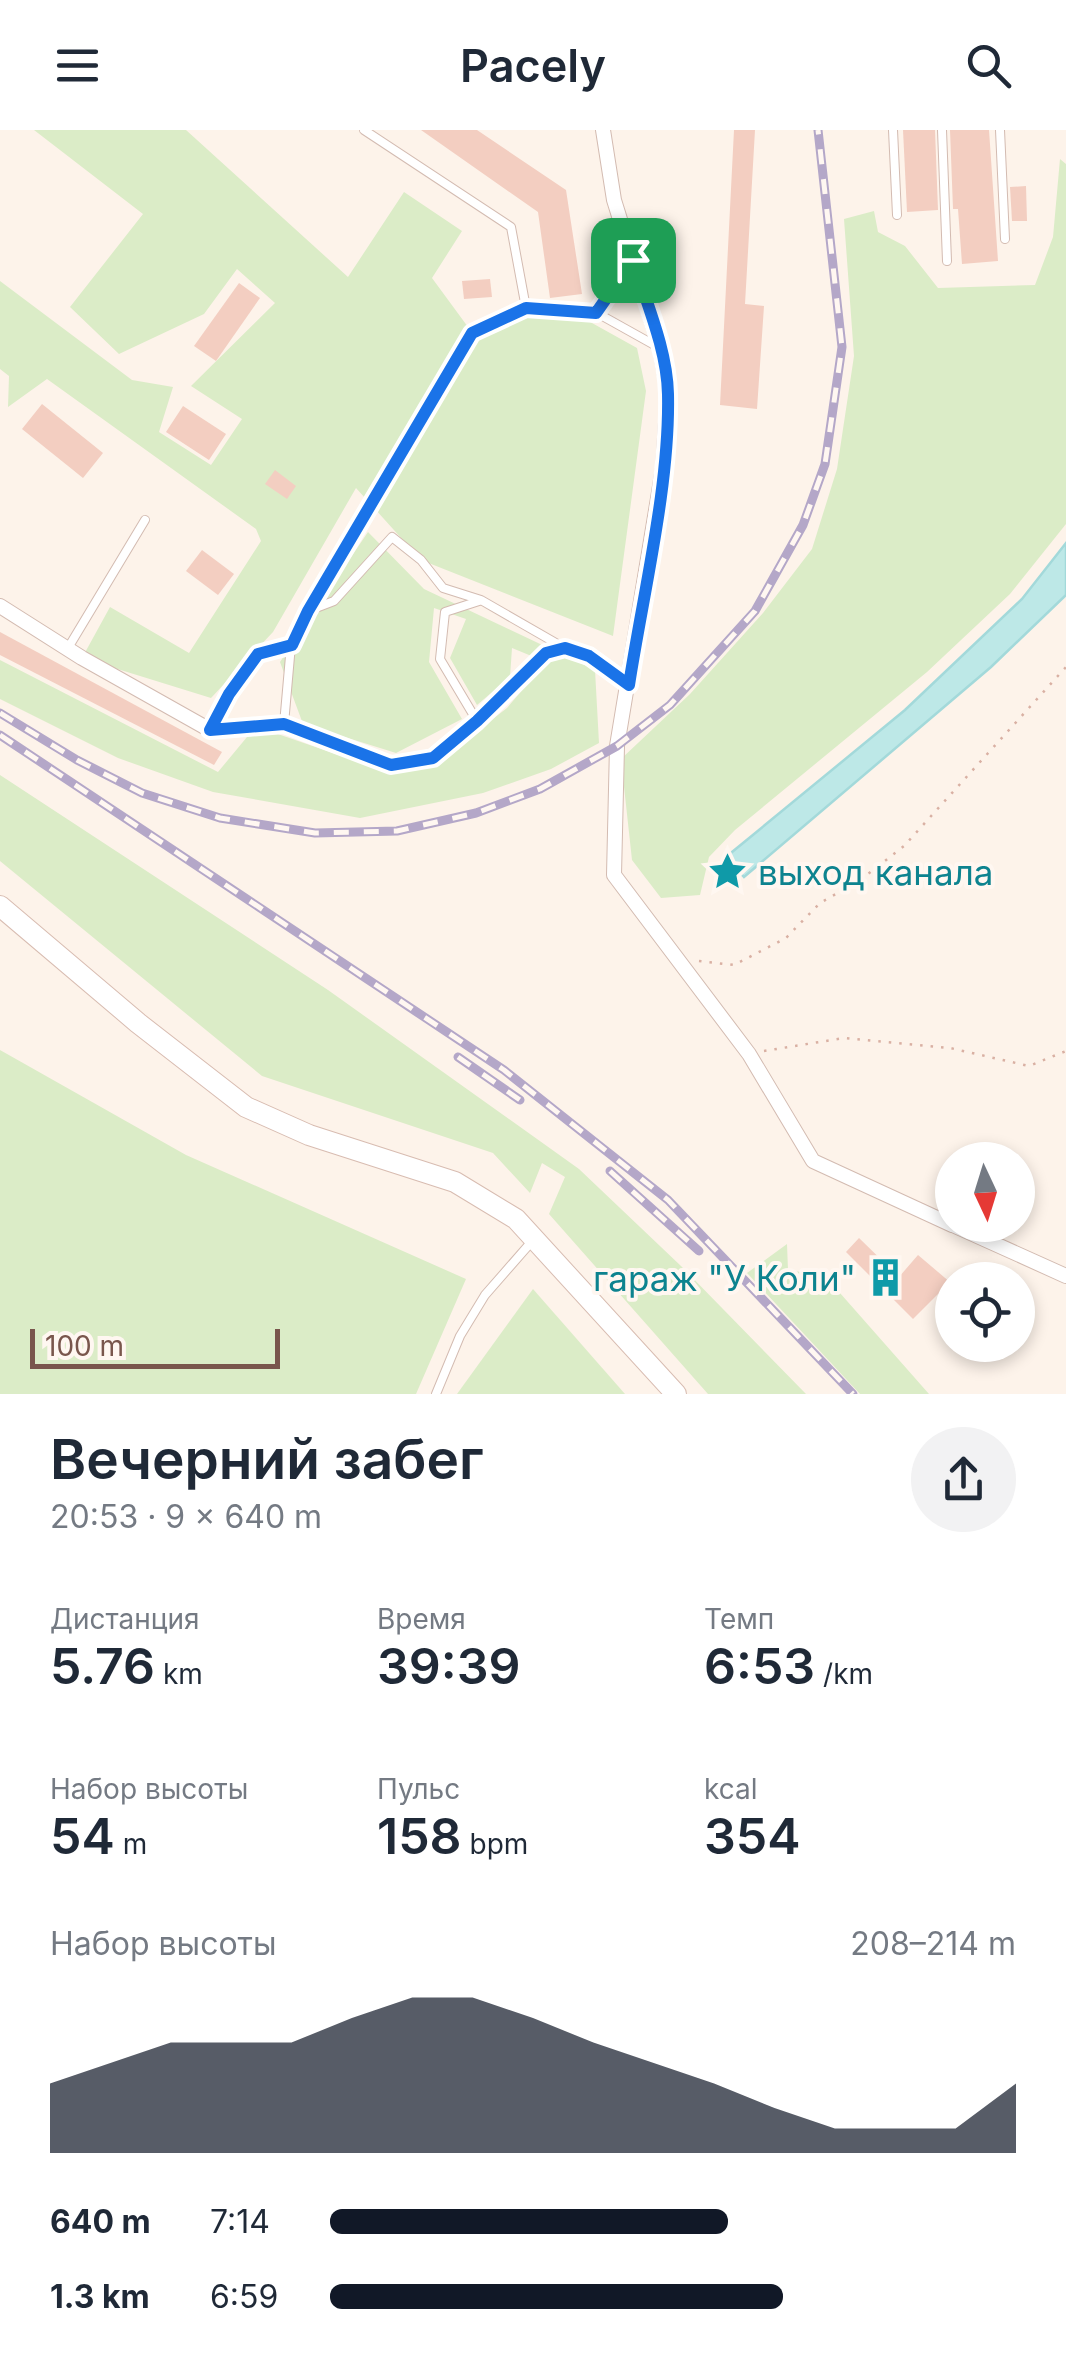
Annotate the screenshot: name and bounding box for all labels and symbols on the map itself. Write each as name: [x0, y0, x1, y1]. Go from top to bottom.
pin: [591, 218, 676, 303]
place icon: выход канала: [707, 851, 749, 893]
place label: выход канала: [758, 851, 993, 893]
north arrow: [935, 1142, 1035, 1242]
place label: гараж "У Коли": [593, 1257, 856, 1299]
building icon: гараж "У Коли": [865, 1257, 907, 1299]
scale bar: [30, 1324, 280, 1368]

